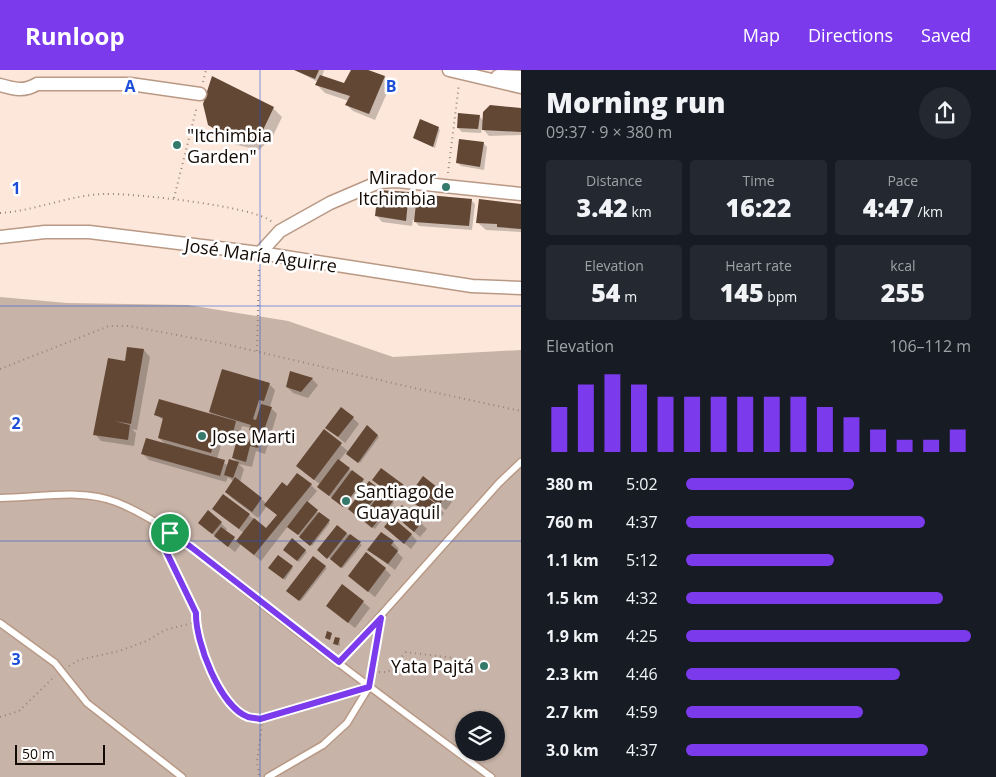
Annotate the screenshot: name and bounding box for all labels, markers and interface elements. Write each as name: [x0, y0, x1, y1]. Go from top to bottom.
text: Runloop: [25, 19, 125, 52]
text: Map: [743, 23, 780, 47]
text: Directions: [808, 23, 893, 47]
text: Saved: [921, 23, 971, 47]
text: A: [124, 75, 136, 97]
text: B: [386, 75, 396, 97]
text: Morning run: [546, 83, 726, 121]
button: share: [919, 87, 971, 139]
text: 09:37 · 9 × 380 m: [546, 121, 672, 143]
place label: "Itchimbia Garden": [187, 123, 272, 168]
marker: "Itchimbia Garden": [171, 139, 183, 151]
place label: Mirador Itchimbia: [358, 165, 437, 210]
text: Distance: [586, 171, 642, 190]
text: Time: [742, 171, 775, 190]
text: Pace: [887, 171, 918, 190]
text: 1: [11, 177, 21, 199]
marker: Mirador Itchimbia: [440, 181, 452, 193]
text: 3.42: [577, 190, 628, 224]
text: 16:22: [726, 190, 791, 224]
text: 4:47: [863, 190, 914, 224]
text: km: [628, 202, 652, 221]
text: /km: [914, 202, 943, 221]
street label: José María Aguirre: [181, 232, 339, 278]
text: Elevation: [584, 256, 644, 275]
text: Heart rate: [725, 256, 792, 275]
text: kcal: [890, 256, 916, 275]
text: 54: [591, 275, 621, 309]
text: 145: [720, 275, 764, 309]
text: 255: [881, 275, 925, 309]
text: m: [621, 287, 637, 306]
text: bpm: [764, 287, 797, 306]
text: Elevation: [546, 335, 614, 357]
text: 106–112 m: [889, 335, 971, 357]
text: 2: [11, 412, 21, 434]
place label: Jose Marti: [210, 424, 296, 448]
marker: Jose Marti: [196, 430, 208, 442]
text: 380 m: [546, 473, 593, 495]
text: 5:02: [626, 473, 658, 495]
place label: Santiago de Guayaquil: [356, 479, 454, 524]
marker: Santiago de Guayaquil: [340, 495, 352, 507]
text: 760 m: [546, 511, 593, 533]
text: 4:37: [626, 511, 658, 533]
pin: [149, 512, 191, 554]
icon: arrive: [156, 519, 184, 547]
text: 1.1 km: [546, 549, 599, 571]
text: 5:12: [626, 549, 658, 571]
text: 1.5 km: [546, 587, 599, 609]
text: 4:32: [626, 587, 658, 609]
text: 1.9 km: [546, 625, 599, 647]
text: 4:25: [626, 625, 658, 647]
text: 3: [11, 648, 21, 670]
place label: Yata Pajtá: [391, 654, 474, 678]
marker: Yata Pajtá: [478, 660, 490, 672]
text: 2.3 km: [546, 663, 599, 685]
text: 4:46: [626, 663, 658, 685]
text: 2.7 km: [546, 701, 599, 723]
text: 4:59: [626, 701, 658, 723]
map controls: [455, 711, 505, 761]
button: layers: [455, 711, 505, 761]
text: 3.0 km: [546, 739, 599, 761]
text: 4:37: [626, 739, 658, 761]
scale bar: [15, 742, 105, 765]
text: 50 m: [22, 744, 55, 763]

